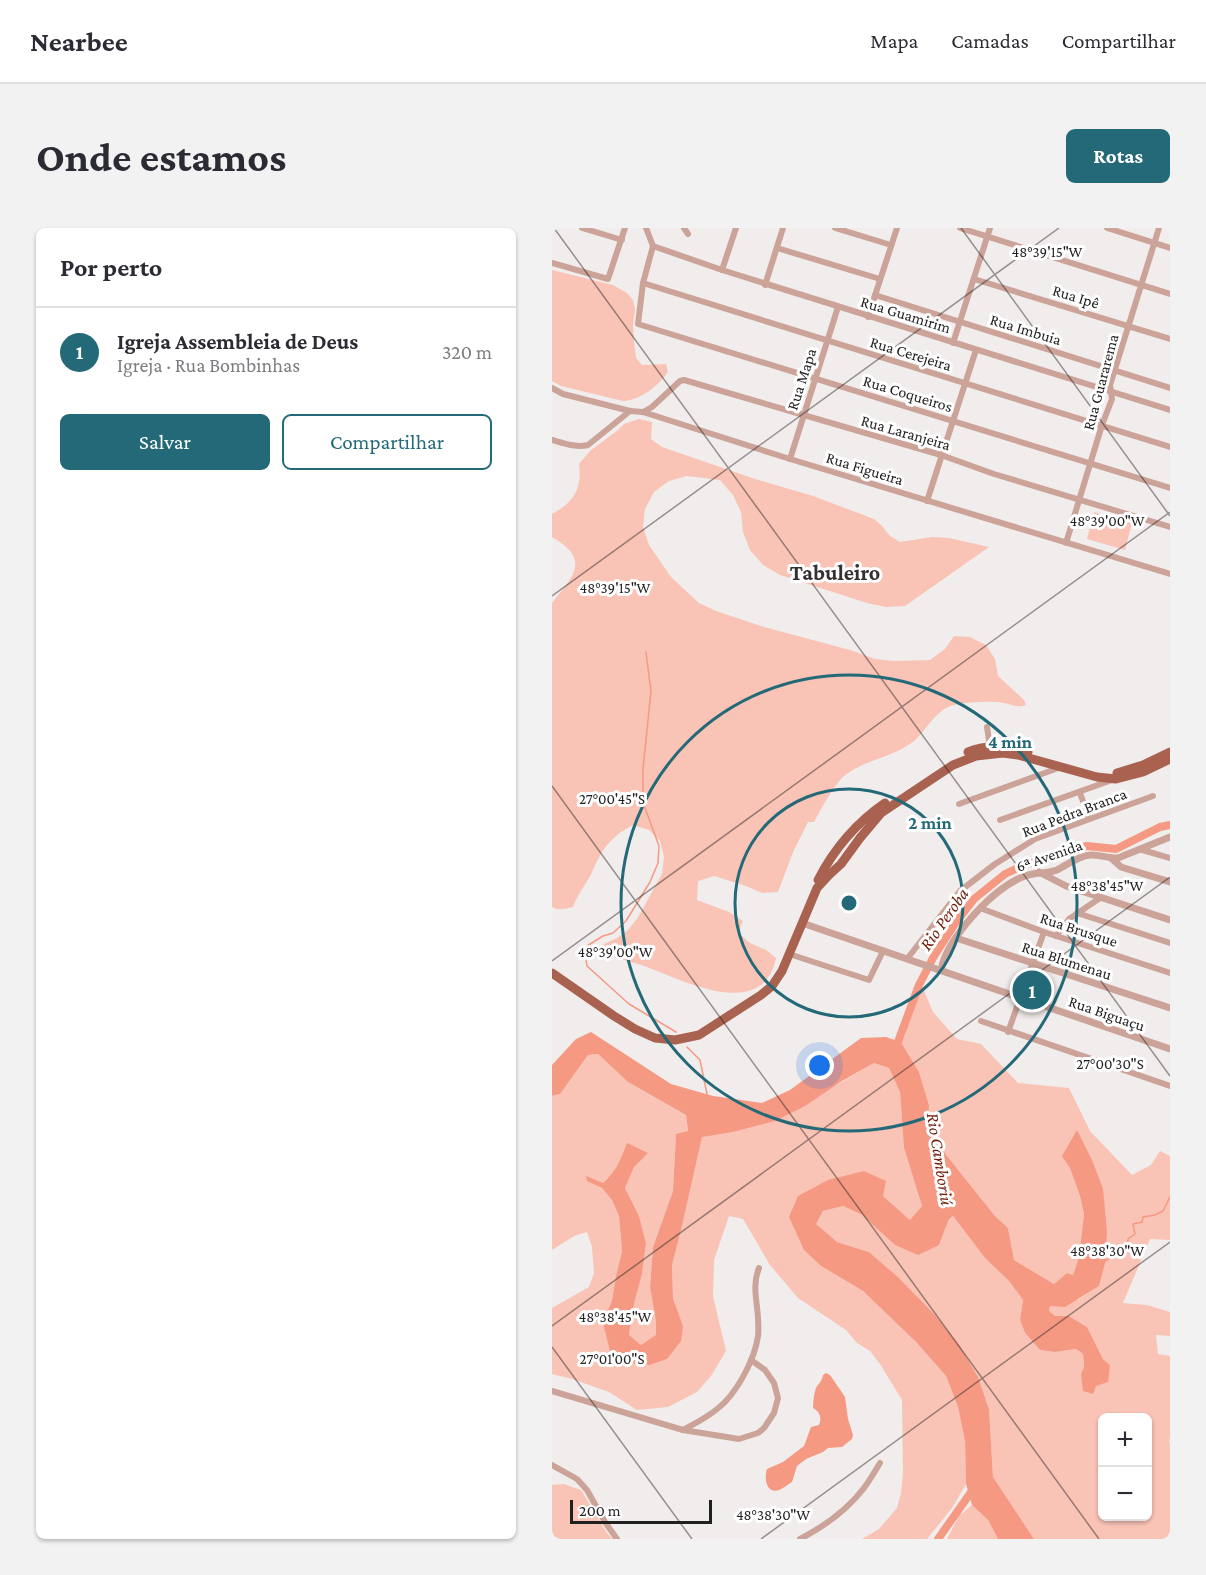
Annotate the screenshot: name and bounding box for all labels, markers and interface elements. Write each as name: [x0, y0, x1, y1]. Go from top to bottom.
text: Nearbee: [30, 26, 128, 57]
text: Mapa: [870, 29, 918, 53]
text: Camadas: [951, 29, 1029, 53]
text: Compartilhar: [1062, 29, 1176, 53]
button: Rotas: [1066, 129, 1170, 183]
text: Onde estamos: [36, 133, 286, 180]
text: 48°39'15"W: [1012, 244, 1083, 260]
text: Por perto: [60, 253, 162, 282]
street label: Rua Ipê: [1050, 281, 1101, 313]
street label: Rua Guamirim: [859, 293, 953, 336]
street label: Rua Imbuia: [988, 311, 1064, 349]
text: Igreja Assembleia de Deus: [117, 329, 358, 354]
street label: Rua Guararema: [1079, 332, 1122, 432]
street label: Rua Cerejeira: [868, 333, 954, 375]
text: 1: [76, 341, 83, 363]
text: 320 m: [442, 341, 492, 363]
street label: Rua Mapa: [783, 346, 821, 413]
text: Igreja · Rua Bombinhas: [117, 354, 300, 376]
street label: Rua Coqueiros: [861, 372, 954, 416]
street label: Rua Laranjeira: [859, 412, 953, 454]
button: Salvar: [60, 414, 270, 470]
button: Compartilhar: [282, 414, 492, 470]
street label: Rua Figueira: [824, 449, 906, 489]
text: 48°39'00"W: [1069, 513, 1145, 529]
district label: Tabuleiro: [790, 560, 880, 585]
text: 48°39'15"W: [580, 580, 651, 596]
text: 4 min: [988, 732, 1033, 752]
street label: Rua Pedra Branca: [1019, 784, 1129, 840]
text: 27°00'45"S: [579, 791, 645, 807]
text: 2 min: [908, 813, 952, 833]
street label: 6ª Avenida: [1014, 836, 1085, 875]
text: 48°38'45"W: [1071, 878, 1144, 894]
water label: Rio Peroba: [915, 884, 973, 954]
centre of rings: [839, 893, 859, 913]
street label: Rua Brusque: [1038, 909, 1120, 951]
street label: Rua Blumenau: [1020, 938, 1114, 983]
text: 48°39'00"W: [577, 944, 653, 960]
pin: 1: [1012, 968, 1052, 1012]
street label: Rua Biguaçu: [1066, 993, 1148, 1036]
your location: [805, 1051, 834, 1080]
text: 27°00'30"S: [1076, 1056, 1144, 1072]
water label: Rio Camboriú: [923, 1111, 957, 1207]
text: 48°38'30"W: [1070, 1243, 1144, 1259]
text: 48°38'45"W: [579, 1309, 652, 1325]
text: 27°01'00"S: [580, 1351, 644, 1367]
map controls: [1098, 1413, 1152, 1521]
button: +: [1098, 1413, 1152, 1467]
button: −: [1098, 1467, 1152, 1521]
scale bar: [570, 1497, 712, 1524]
text: 200 m: [579, 1502, 621, 1519]
text: 48°38'30"W: [736, 1507, 810, 1523]

